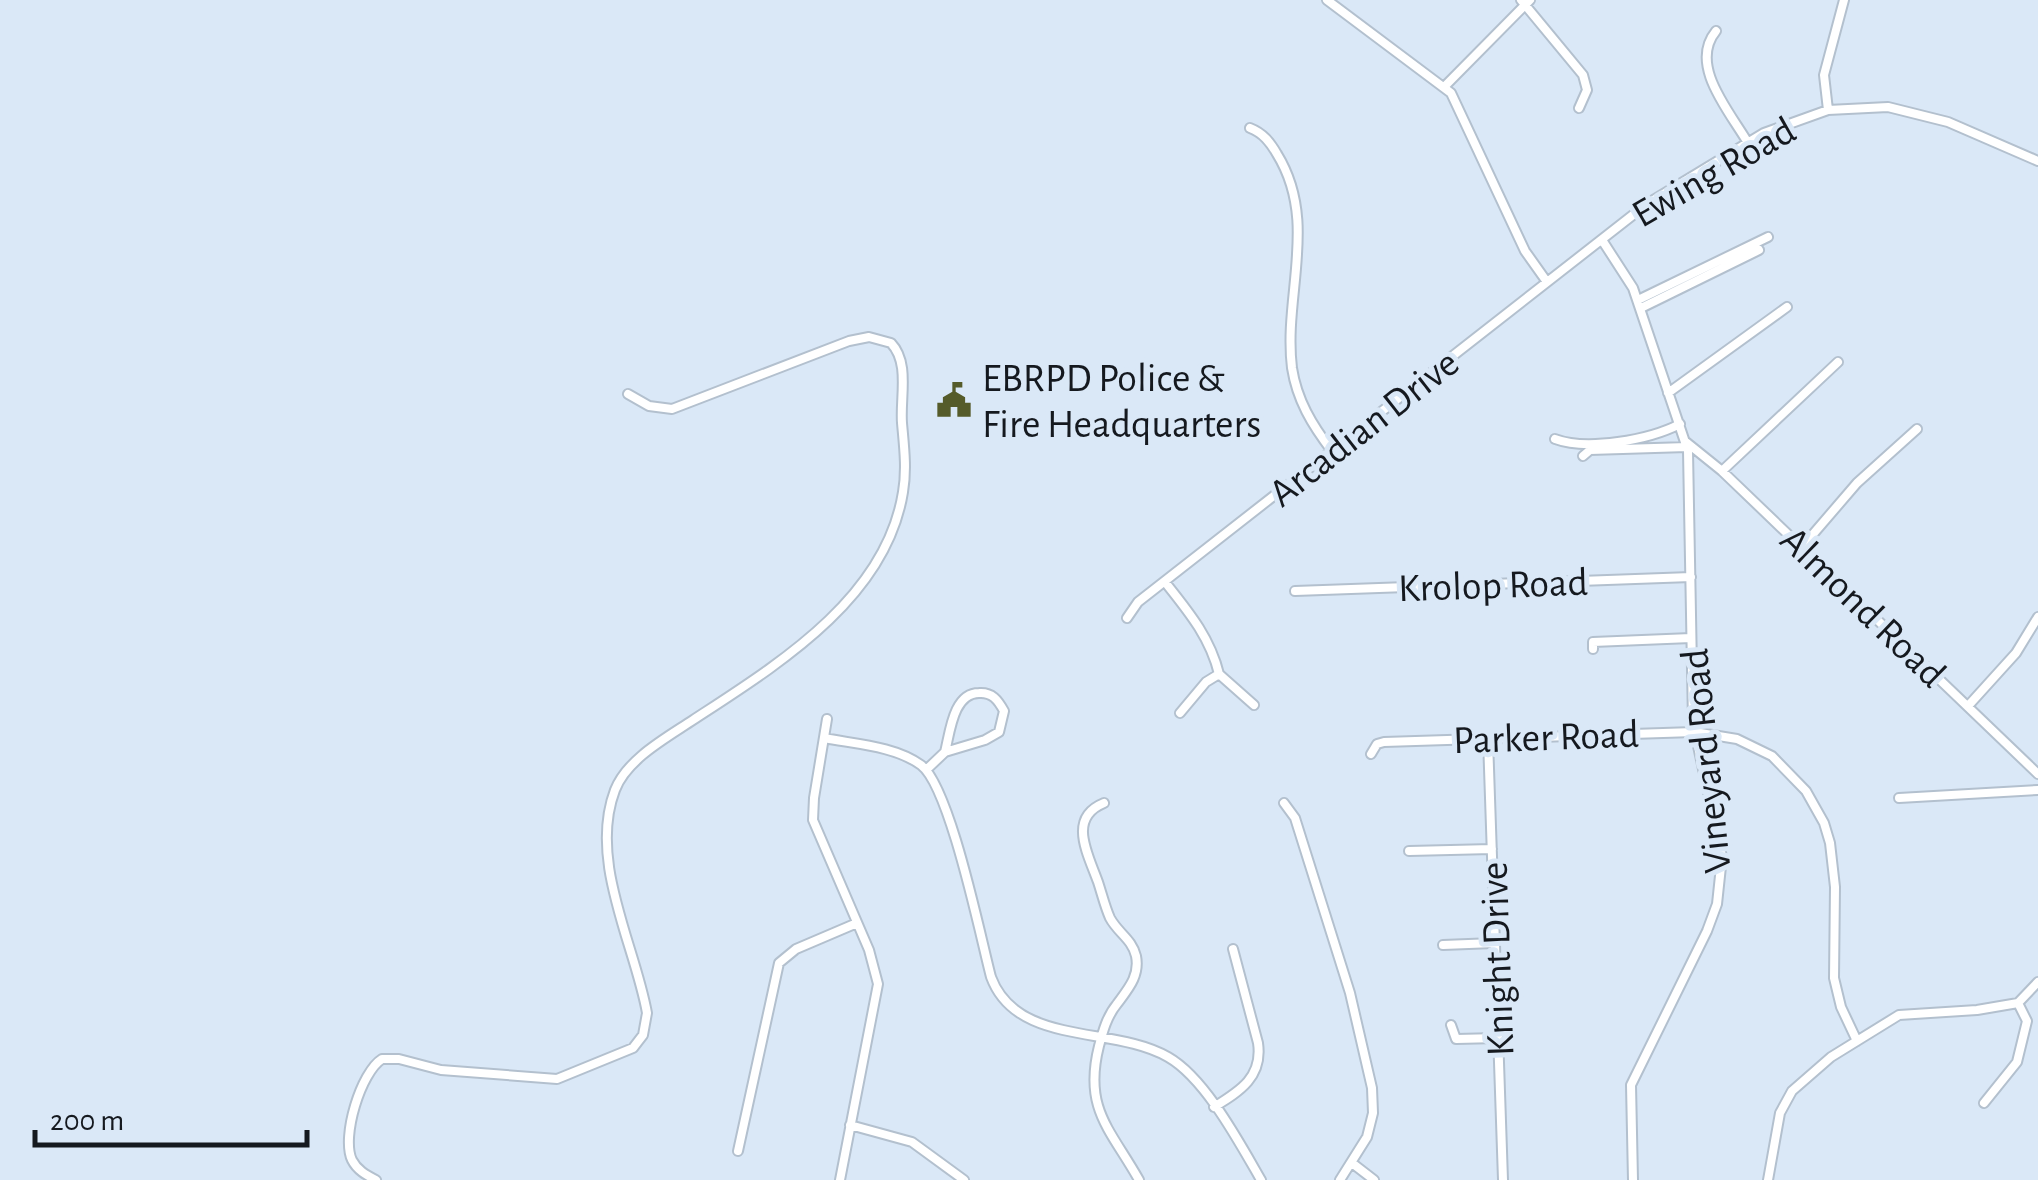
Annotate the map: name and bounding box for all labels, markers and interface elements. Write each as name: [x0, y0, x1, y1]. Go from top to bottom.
street label: Ewing Road: [1626, 110, 1802, 235]
street label: Arcadian Drive: [1262, 343, 1466, 515]
place label: EBRPD Police & Fire Headquarters: [982, 359, 1261, 445]
public building icon: EBRPD Police & Fire Headquarters: [935, 381, 973, 419]
street label: Almond Road: [1773, 519, 1953, 695]
street label: Krolop Road: [1397, 563, 1589, 609]
street label: Vineyard Road: [1675, 647, 1739, 875]
street label: Parker Road: [1452, 715, 1640, 761]
street label: Knight Drive: [1475, 861, 1521, 1057]
scale bar: [35, 1085, 308, 1147]
text: 200 m: [50, 1106, 124, 1136]

